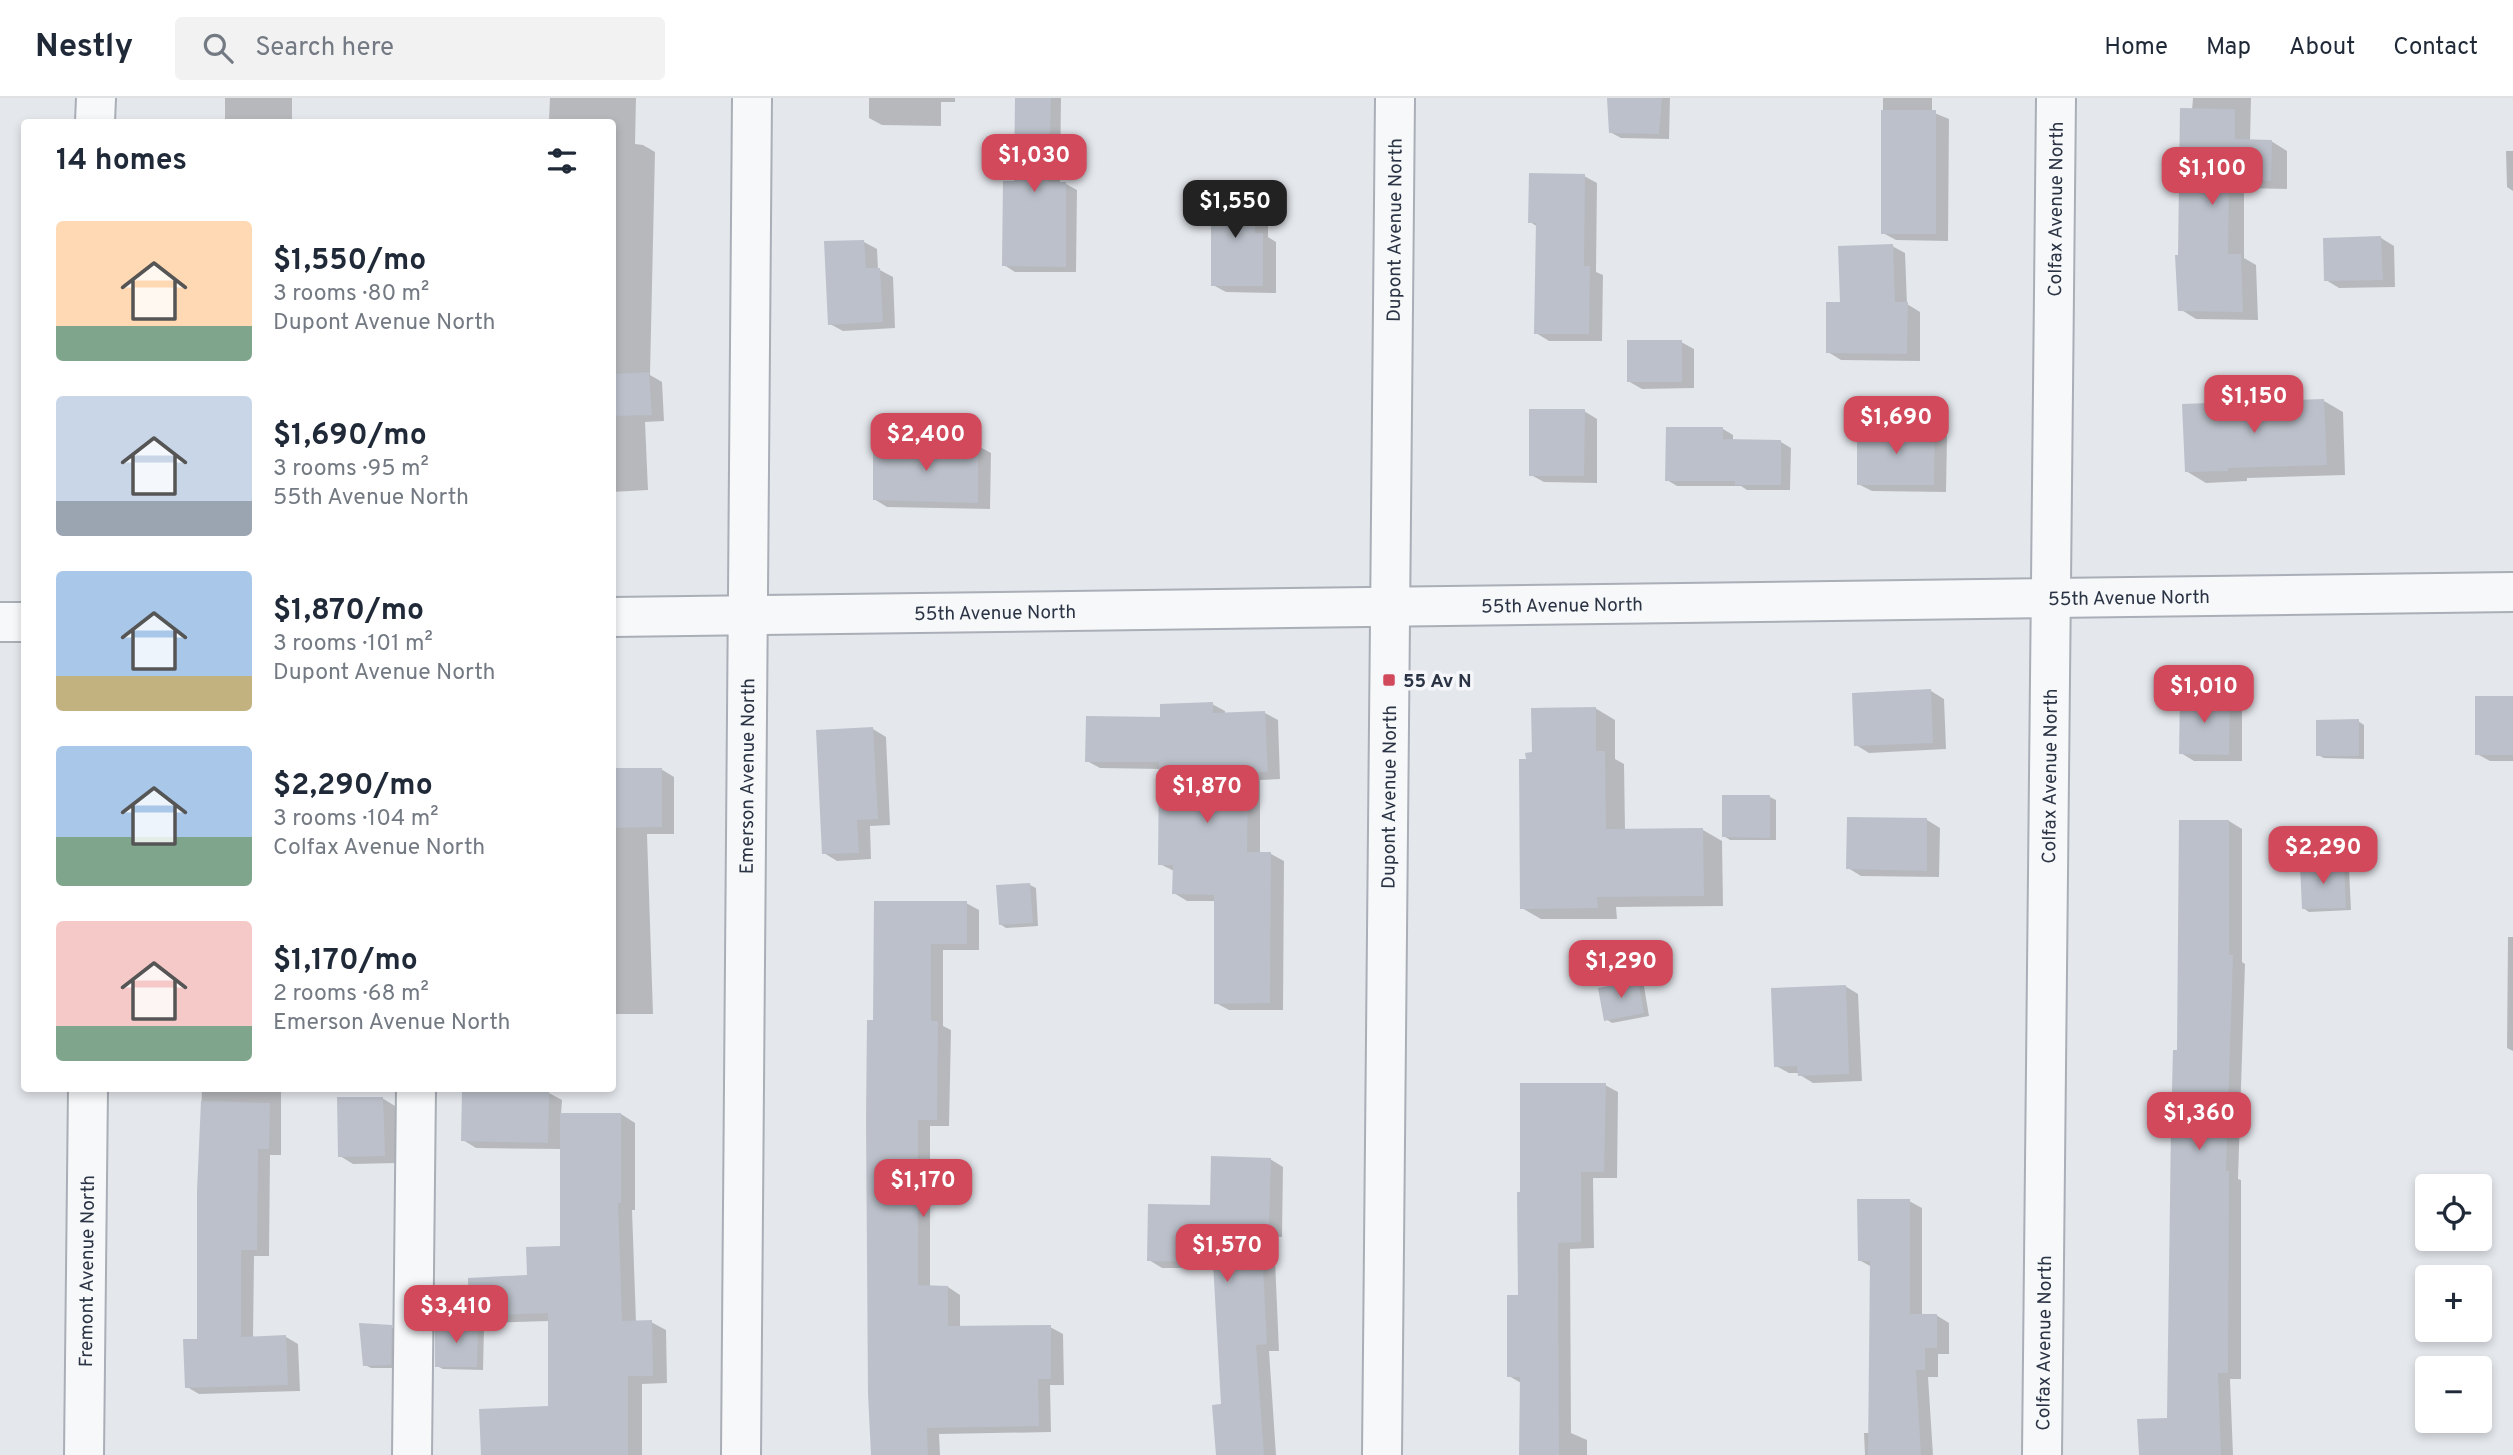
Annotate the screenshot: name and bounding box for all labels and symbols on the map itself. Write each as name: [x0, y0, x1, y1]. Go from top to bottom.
street label: Colfax Avenue North: [2044, 121, 2070, 297]
pin: $1,030: [977, 134, 1091, 194]
street label: Dupont Avenue North: [1383, 138, 1409, 322]
pin: $1,100: [2155, 148, 2269, 207]
pin: $1,550: [1178, 180, 1292, 240]
pin: $1,150: [2197, 376, 2311, 435]
pin: $1,690: [1839, 396, 1953, 456]
pin: $2,400: [869, 414, 983, 473]
street label: 55th Avenue North: [2048, 586, 2210, 612]
street label: 55th Avenue North: [1481, 593, 1643, 620]
street label: 55th Avenue North: [914, 601, 1076, 627]
pin: $1,010: [2147, 666, 2261, 725]
place label: 55 Av N: [1403, 670, 1472, 694]
marker: 55 Av N: [1381, 672, 1397, 688]
street label: Emerson Avenue North: [736, 678, 761, 874]
street label: Colfax Avenue North: [2038, 688, 2064, 864]
street label: Dupont Avenue North: [1377, 705, 1403, 889]
pin: $1,870: [1150, 766, 1264, 825]
pin: $2,290: [2266, 826, 2380, 886]
pin: $1,290: [1564, 940, 1678, 1000]
pin: $1,360: [2142, 1093, 2256, 1152]
pin: $1,170: [866, 1160, 980, 1219]
street label: Fremont Avenue North: [75, 1175, 101, 1367]
pin: $1,570: [1170, 1224, 1284, 1284]
street label: Colfax Avenue North: [2032, 1255, 2058, 1431]
pin: $3,410: [399, 1286, 513, 1345]

